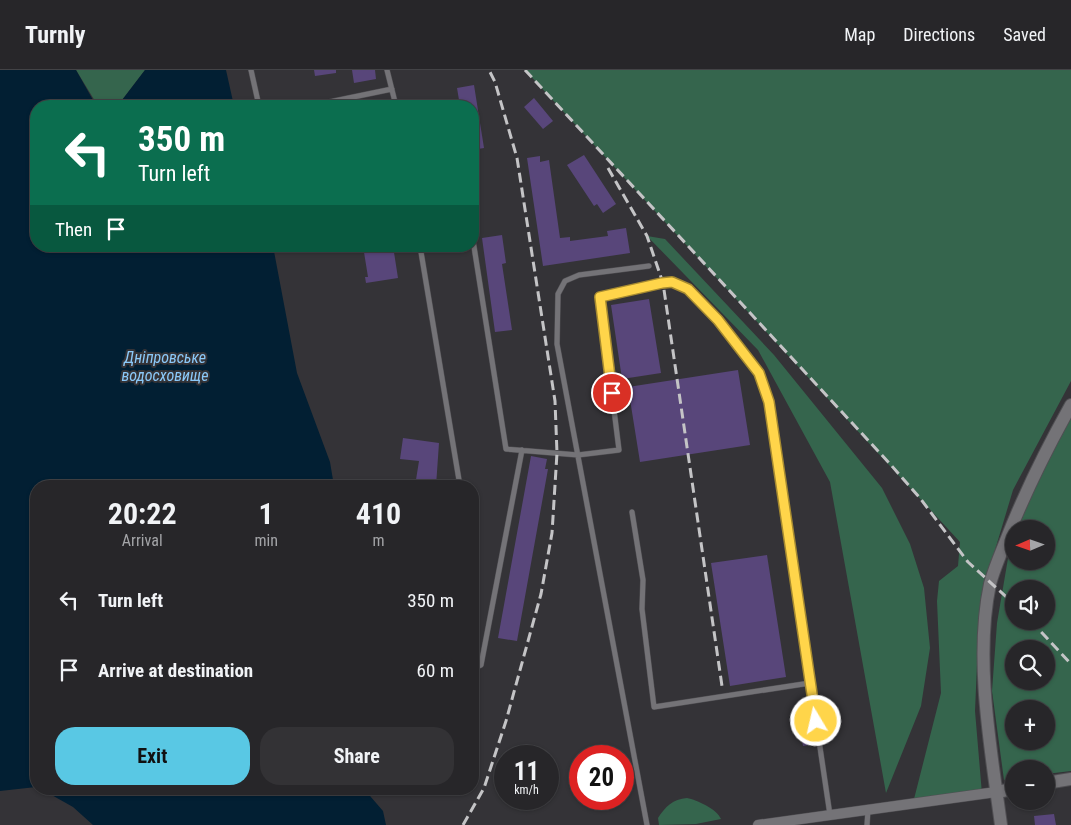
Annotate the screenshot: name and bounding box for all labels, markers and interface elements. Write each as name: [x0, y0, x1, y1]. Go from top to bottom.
text: Turnly: [25, 21, 86, 49]
text: Map: [844, 24, 875, 45]
text: Directions: [903, 24, 975, 45]
text: Saved: [1003, 24, 1046, 45]
text: 350 m: [138, 119, 225, 160]
icon: left: [55, 120, 120, 185]
text: Turn left: [138, 161, 210, 186]
icon: arrive: [102, 215, 130, 243]
text: Then: [55, 218, 92, 241]
water label: Дніпровське водосховище: [121, 348, 209, 385]
pin: [591, 372, 633, 414]
icon: arrive: [598, 379, 626, 407]
text: 20:22: [108, 496, 177, 531]
text: 1: [259, 496, 274, 531]
text: 410: [356, 496, 401, 531]
north arrow: [1005, 520, 1055, 570]
map controls: [1005, 520, 1055, 810]
text: Arrival: [122, 531, 163, 550]
text: min: [254, 531, 278, 550]
text: m: [372, 531, 384, 550]
button: sound: [1005, 580, 1055, 630]
icon: left: [55, 586, 83, 614]
text: Turn left: [98, 589, 163, 612]
text: 350 m: [407, 589, 454, 612]
button: search: [1005, 640, 1055, 690]
icon: arrive: [55, 656, 83, 684]
text: Arrive at destination: [98, 659, 253, 682]
text: 60 m: [417, 659, 454, 682]
position arrow: [789, 694, 841, 746]
button: +: [1005, 700, 1055, 750]
button: Exit: [55, 727, 250, 785]
button: Share: [260, 727, 454, 785]
speed limit sign: 20: [569, 745, 634, 810]
text: 11: [514, 757, 539, 786]
button: −: [1005, 760, 1055, 810]
text: km/h: [514, 783, 539, 797]

